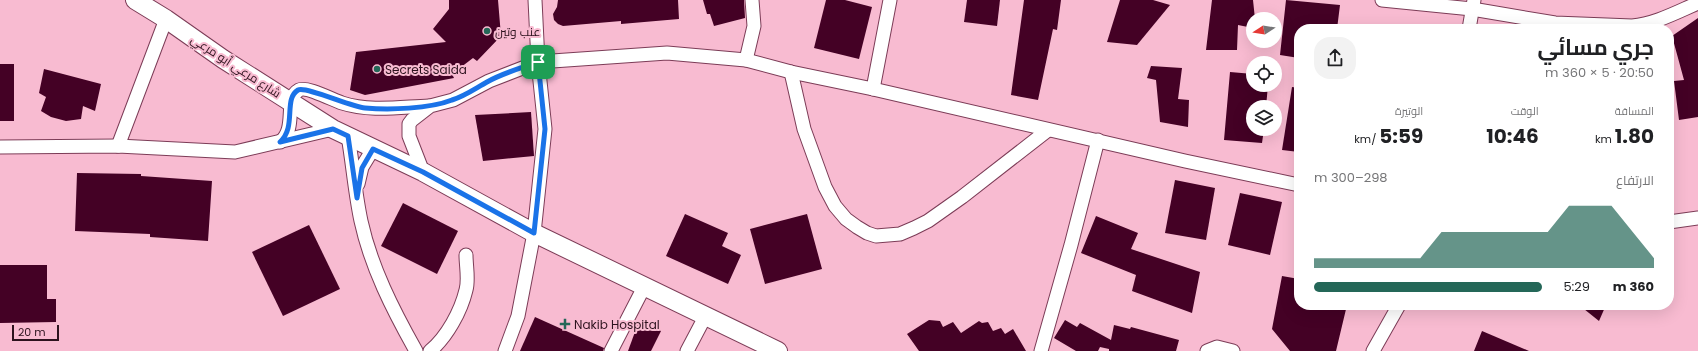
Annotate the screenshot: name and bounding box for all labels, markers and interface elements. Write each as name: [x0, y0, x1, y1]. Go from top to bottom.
north arrow: [1246, 12, 1282, 48]
map controls: [1246, 12, 1282, 136]
place label: عنب وتين: [495, 23, 540, 40]
marker: عنب وتين: [482, 26, 492, 36]
street label: شارع مرعي أبو مرعي: [187, 30, 284, 103]
text: جري مسائي: [1538, 32, 1654, 63]
button: share: [1314, 37, 1356, 79]
pin: [521, 45, 555, 79]
icon: arrive: [527, 51, 549, 73]
button: locate: [1246, 56, 1282, 92]
place label: Secrets Saida: [385, 61, 467, 78]
text: 20:50 · 5 × 360 m: [1545, 63, 1654, 82]
marker: Secrets Saida: [372, 64, 382, 74]
button: layers: [1246, 100, 1282, 136]
text: الوتيرة: [1395, 103, 1423, 119]
text: الوقت: [1511, 103, 1539, 119]
text: المسافة: [1615, 103, 1654, 119]
text: 5:59: [1379, 122, 1423, 150]
text: 10:46: [1486, 122, 1539, 150]
text: 1.80: [1615, 122, 1654, 150]
text: /km: [1354, 131, 1379, 147]
text: km: [1595, 131, 1615, 147]
text: 298–300 m: [1314, 168, 1388, 187]
text: الارتفاع: [1616, 171, 1654, 190]
text: 5:29: [1563, 277, 1590, 296]
text: 360 m: [1613, 277, 1654, 296]
place label: Nakib Hospital: [574, 316, 660, 333]
marker: Nakib Hospital: [559, 318, 571, 330]
scale bar: [12, 323, 59, 342]
text: 20 m: [18, 324, 46, 340]

